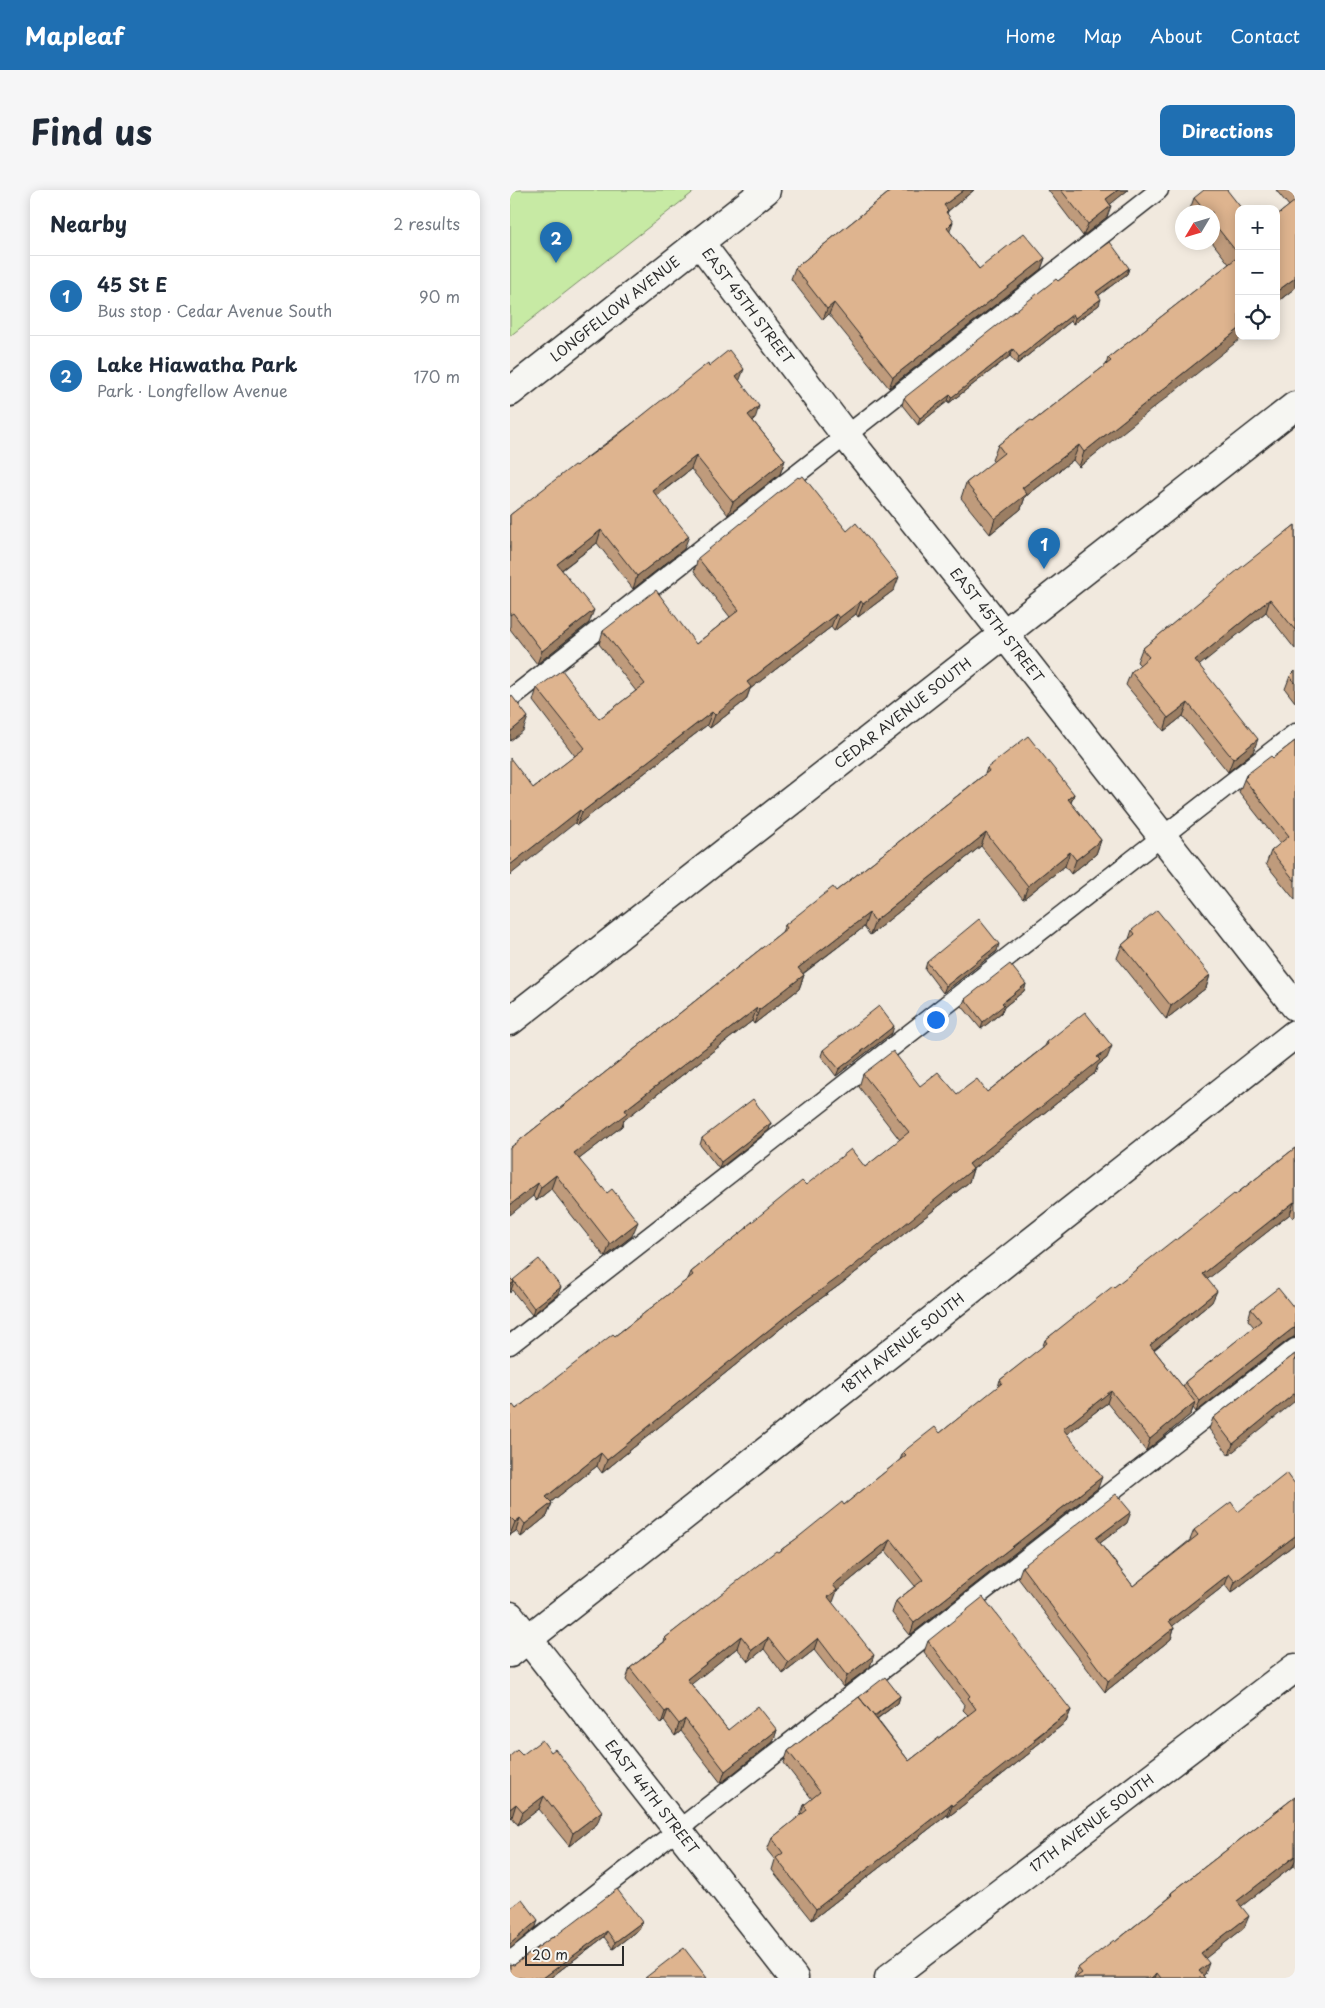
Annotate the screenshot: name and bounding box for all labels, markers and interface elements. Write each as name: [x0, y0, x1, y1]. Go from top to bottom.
text: Mapleaf: [25, 17, 124, 53]
text: Home: [1005, 22, 1055, 49]
text: Map: [1083, 22, 1122, 49]
text: About: [1150, 22, 1202, 49]
text: Contact: [1230, 22, 1300, 49]
text: Find us: [30, 104, 152, 157]
button: Directions: [1160, 105, 1295, 156]
north arrow: [1175, 205, 1220, 250]
map controls: [1235, 205, 1280, 340]
button: +: [1235, 205, 1280, 250]
text: Nearby: [50, 207, 127, 239]
text: 2 results: [393, 211, 460, 235]
pin: 2: [540, 222, 572, 263]
street label: EAST 45TH STREET: [697, 243, 799, 369]
button: −: [1235, 250, 1280, 295]
street label: LONGFELLOW AVENUE: [546, 251, 684, 366]
text: 45 St E: [97, 270, 168, 298]
text: 1: [62, 284, 70, 308]
text: 90 m: [419, 284, 460, 308]
button: locate: [1235, 295, 1280, 340]
text: Bus stop · Cedar Avenue South: [97, 298, 332, 322]
text: Lake Hiawatha Park: [97, 350, 297, 378]
text: 2: [60, 364, 72, 388]
text: 170 m: [414, 364, 460, 388]
text: Park · Longfellow Avenue: [97, 378, 288, 402]
pin: 1: [1028, 528, 1060, 569]
street label: EAST 45TH STREET: [945, 563, 1049, 687]
street label: CEDAR AVENUE SOUTH: [829, 652, 976, 773]
your location: [923, 1007, 949, 1033]
street label: 18TH AVENUE SOUTH: [836, 1288, 968, 1398]
street label: EAST 44TH STREET: [601, 1735, 704, 1859]
street label: 17TH AVENUE SOUTH: [1025, 1769, 1158, 1877]
scale bar: [525, 1943, 624, 1966]
text: 20 m: [532, 1944, 568, 1965]

